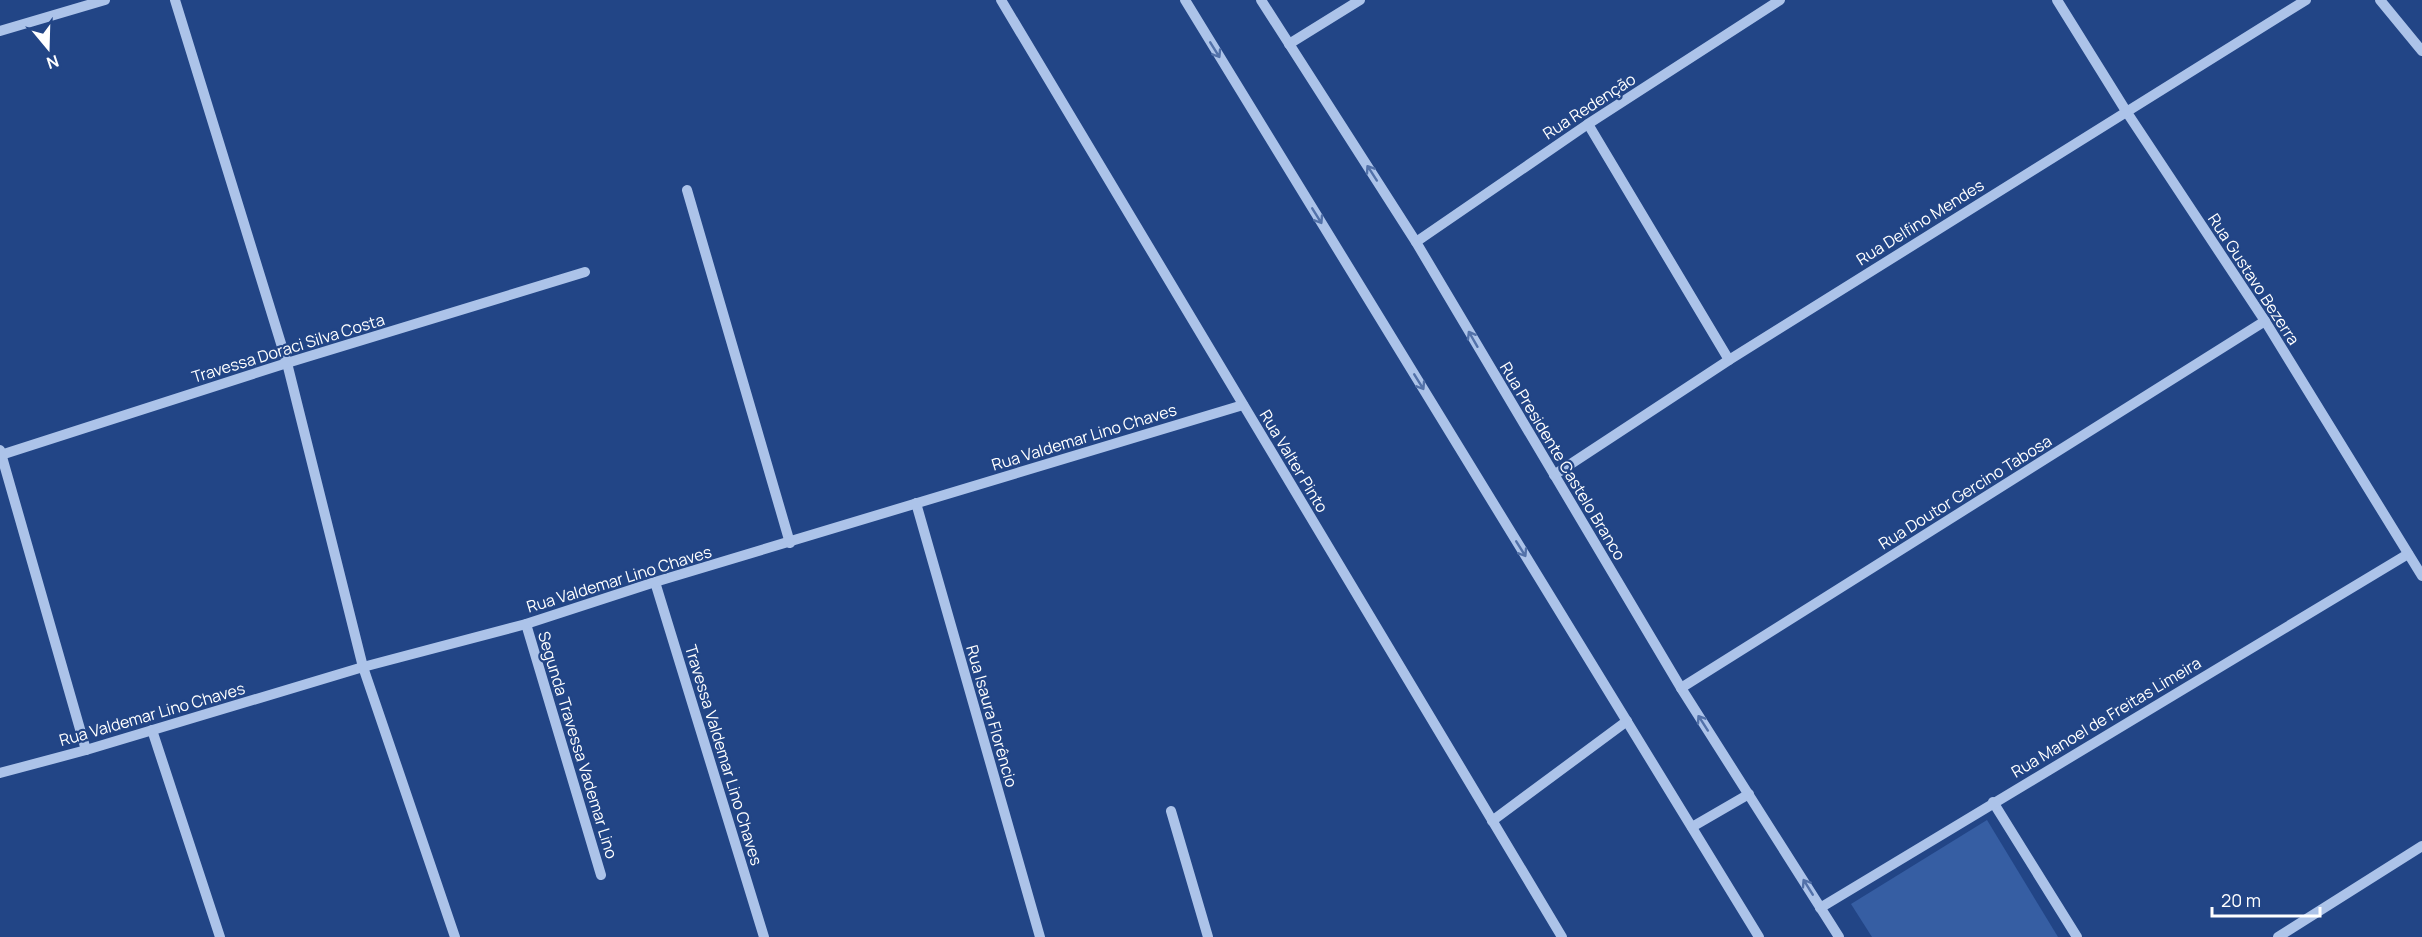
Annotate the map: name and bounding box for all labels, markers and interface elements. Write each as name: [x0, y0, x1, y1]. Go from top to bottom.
north arrow: [18, 18, 78, 78]
one-way arrow: [1210, 41, 1222, 58]
text: N: [44, 50, 62, 74]
street label: Rua Redenção: [1538, 68, 1640, 144]
one-way arrow: [1365, 165, 1377, 182]
street label: Rua Delfino Mendes: [1852, 174, 1988, 270]
one-way arrow: [1312, 207, 1324, 224]
street label: Rua Gustavo Bezerra: [2203, 209, 2305, 349]
street label: Travessa Doraci Silva Costa: [189, 308, 387, 388]
one-way arrow: [1467, 331, 1479, 348]
street label: Rua Presidente Castelo Branco: [1495, 358, 1631, 564]
one-way arrow: [1414, 373, 1426, 390]
street label: Rua Valdemar Lino Chaves: [989, 398, 1179, 476]
street label: Rua Valter Pinto: [1255, 406, 1333, 516]
street label: Rua Doutor Gercino Tabosa: [1874, 430, 2056, 554]
street label: Rua Valdemar Lino Chaves: [524, 540, 714, 618]
one-way arrow: [1516, 540, 1528, 557]
street label: Segunda Travessa Vademar Lino: [533, 629, 623, 861]
street label: Travessa Valdemar Lino Chaves: [680, 642, 768, 868]
street label: Rua Isaura Florêncio: [961, 642, 1023, 790]
street label: Rua Manoel de Freitas Limeira: [2007, 651, 2205, 783]
street label: Rua Valdemar Lino Chaves: [57, 677, 247, 751]
one-way arrow: [1697, 715, 1709, 732]
one-way arrow: [1801, 879, 1813, 896]
scale bar: [2212, 880, 2320, 918]
text: 20 m: [2221, 888, 2261, 912]

